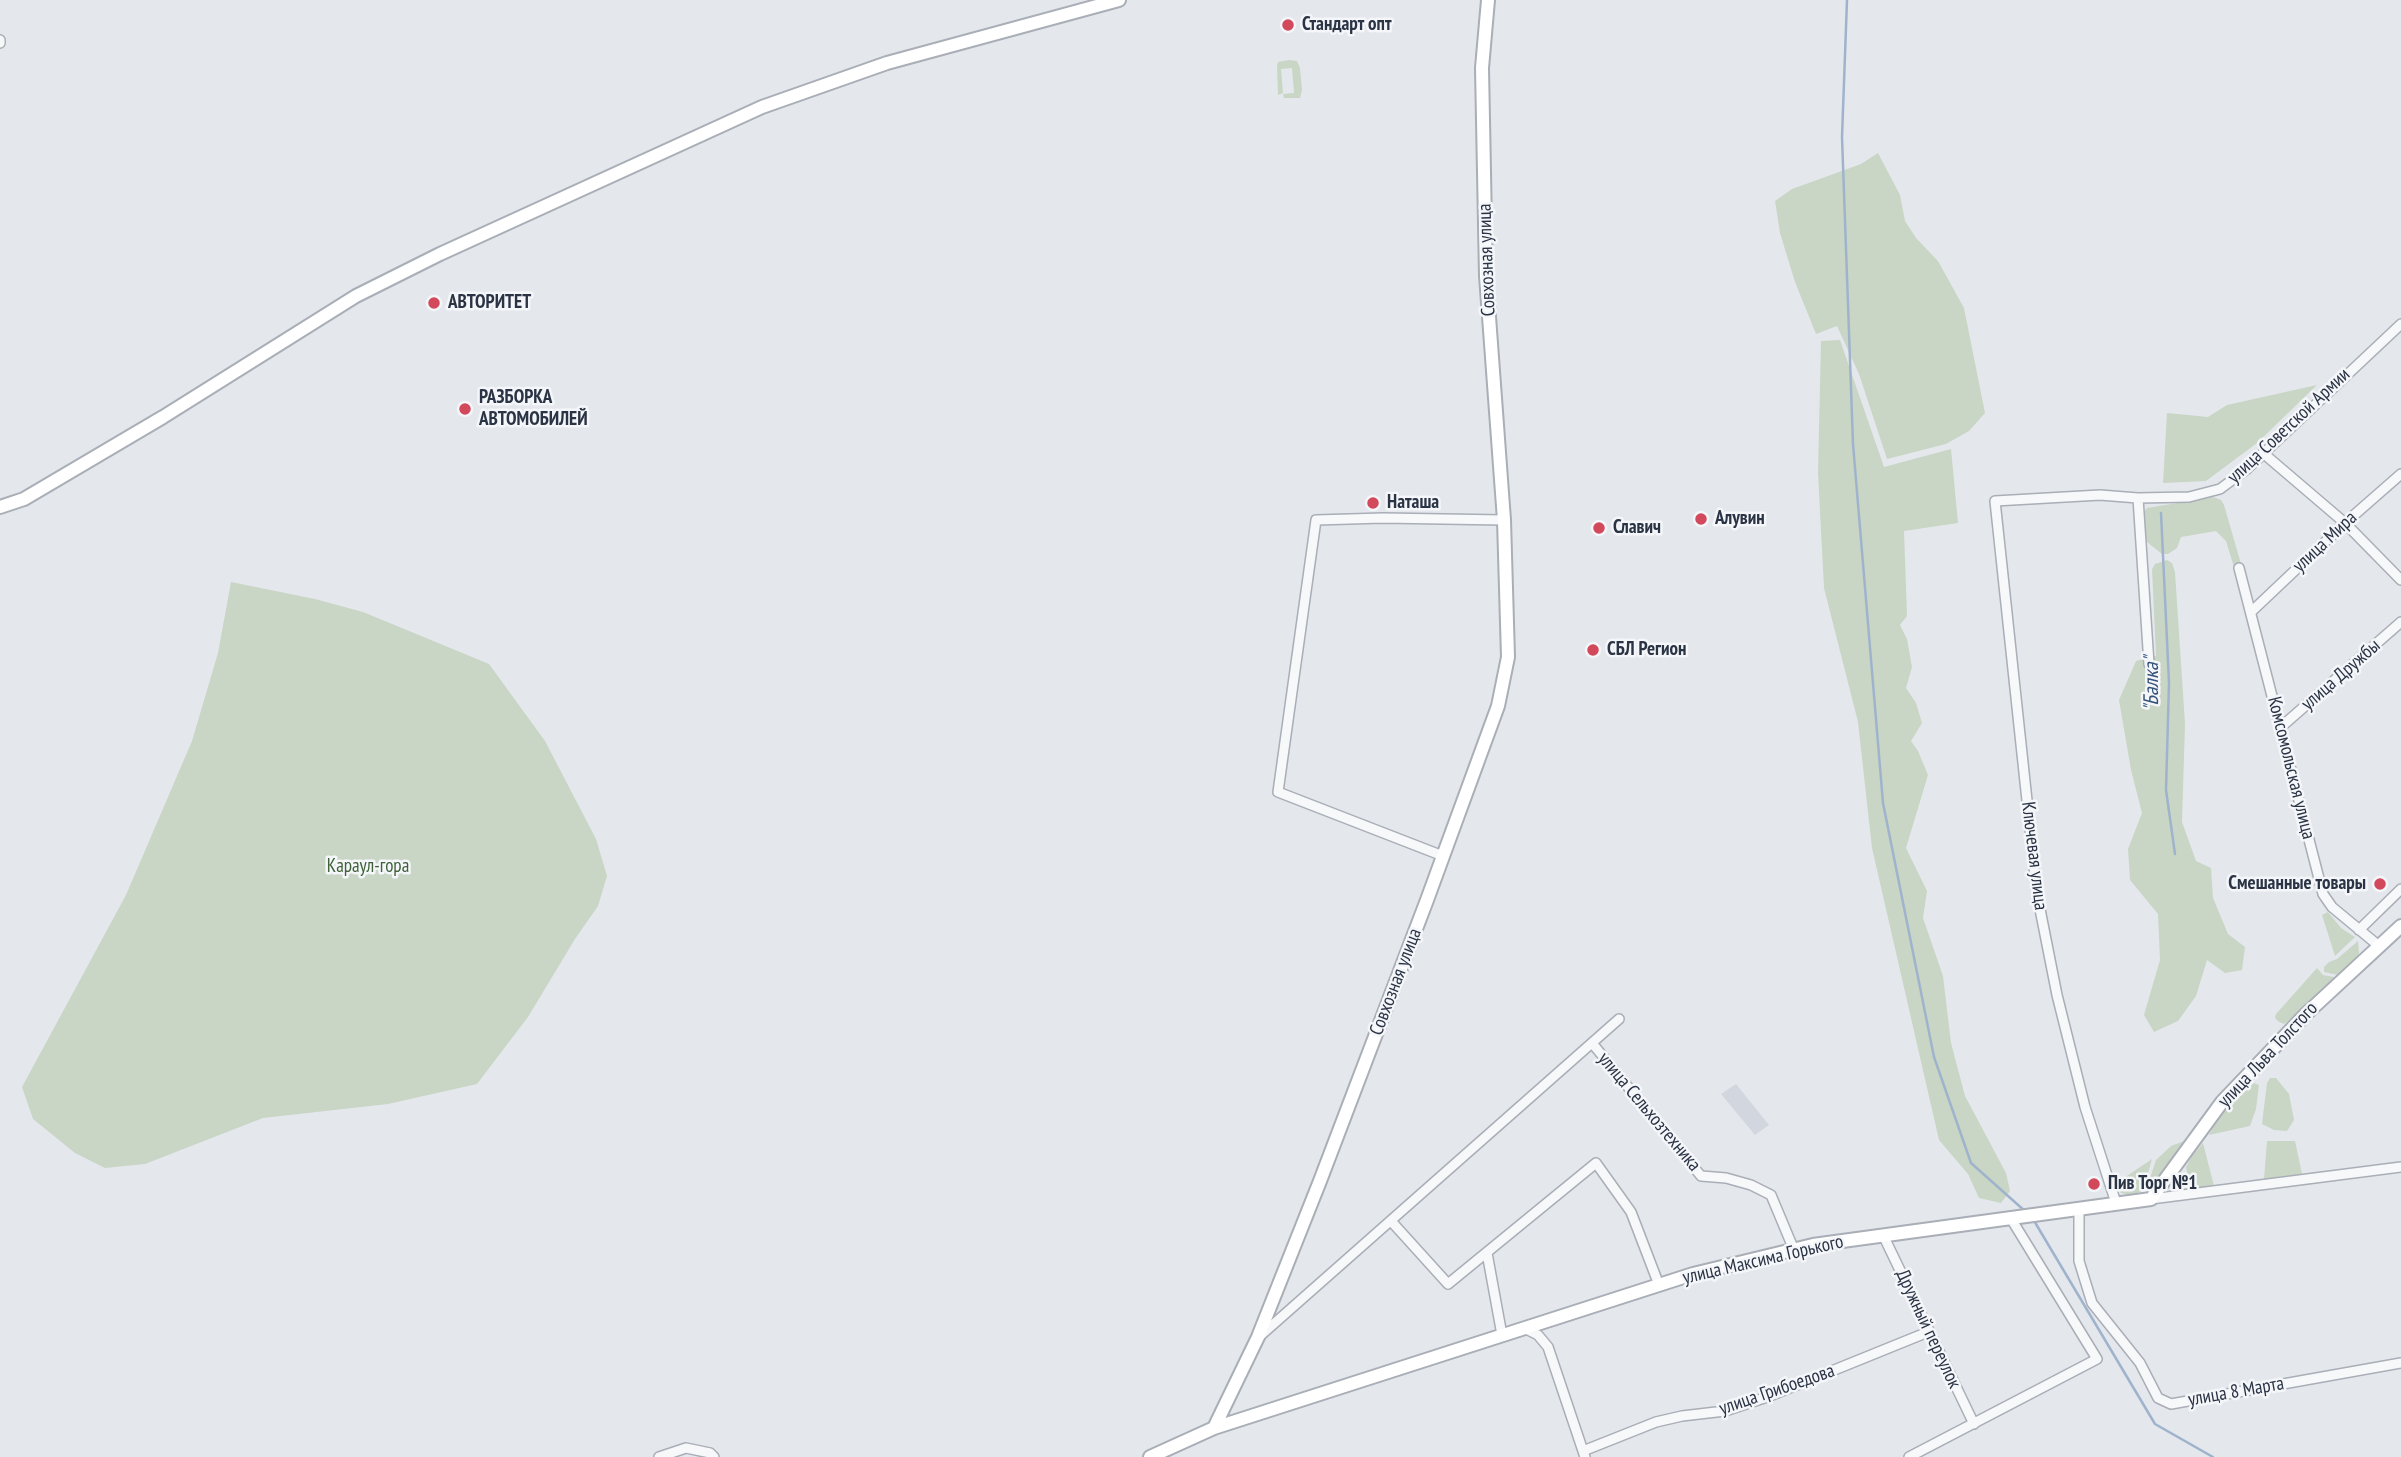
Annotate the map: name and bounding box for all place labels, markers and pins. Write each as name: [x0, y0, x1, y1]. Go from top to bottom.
place label: Стандарт опт: [1302, 14, 1391, 36]
marker: Стандарт опт: [1280, 17, 1296, 33]
place label: АВТОРИТЕТ: [448, 292, 531, 314]
marker: АВТОРИТЕТ: [426, 295, 442, 311]
place label: РАЗБОРКА АВТОМОБИЛЕЙ: [479, 387, 588, 431]
marker: РАЗБОРКА АВТОМОБИЛЕЙ: [457, 401, 473, 417]
place label: Наташа: [1387, 492, 1439, 514]
marker: Наташа: [1365, 495, 1381, 511]
place label: Алувин: [1715, 508, 1765, 530]
marker: Алувин: [1693, 511, 1709, 527]
place label: Славич: [1613, 517, 1661, 539]
marker: Славич: [1591, 520, 1607, 536]
place label: СБЛ Регион: [1607, 639, 1686, 661]
marker: СБЛ Регион: [1585, 642, 1601, 658]
place label: Смешанные товары: [2228, 873, 2366, 895]
marker: Смешанные товары: [2372, 876, 2388, 892]
place label: Пив Торг №1: [2108, 1173, 2197, 1195]
marker: Пив Торг №1: [2086, 1176, 2102, 1192]

